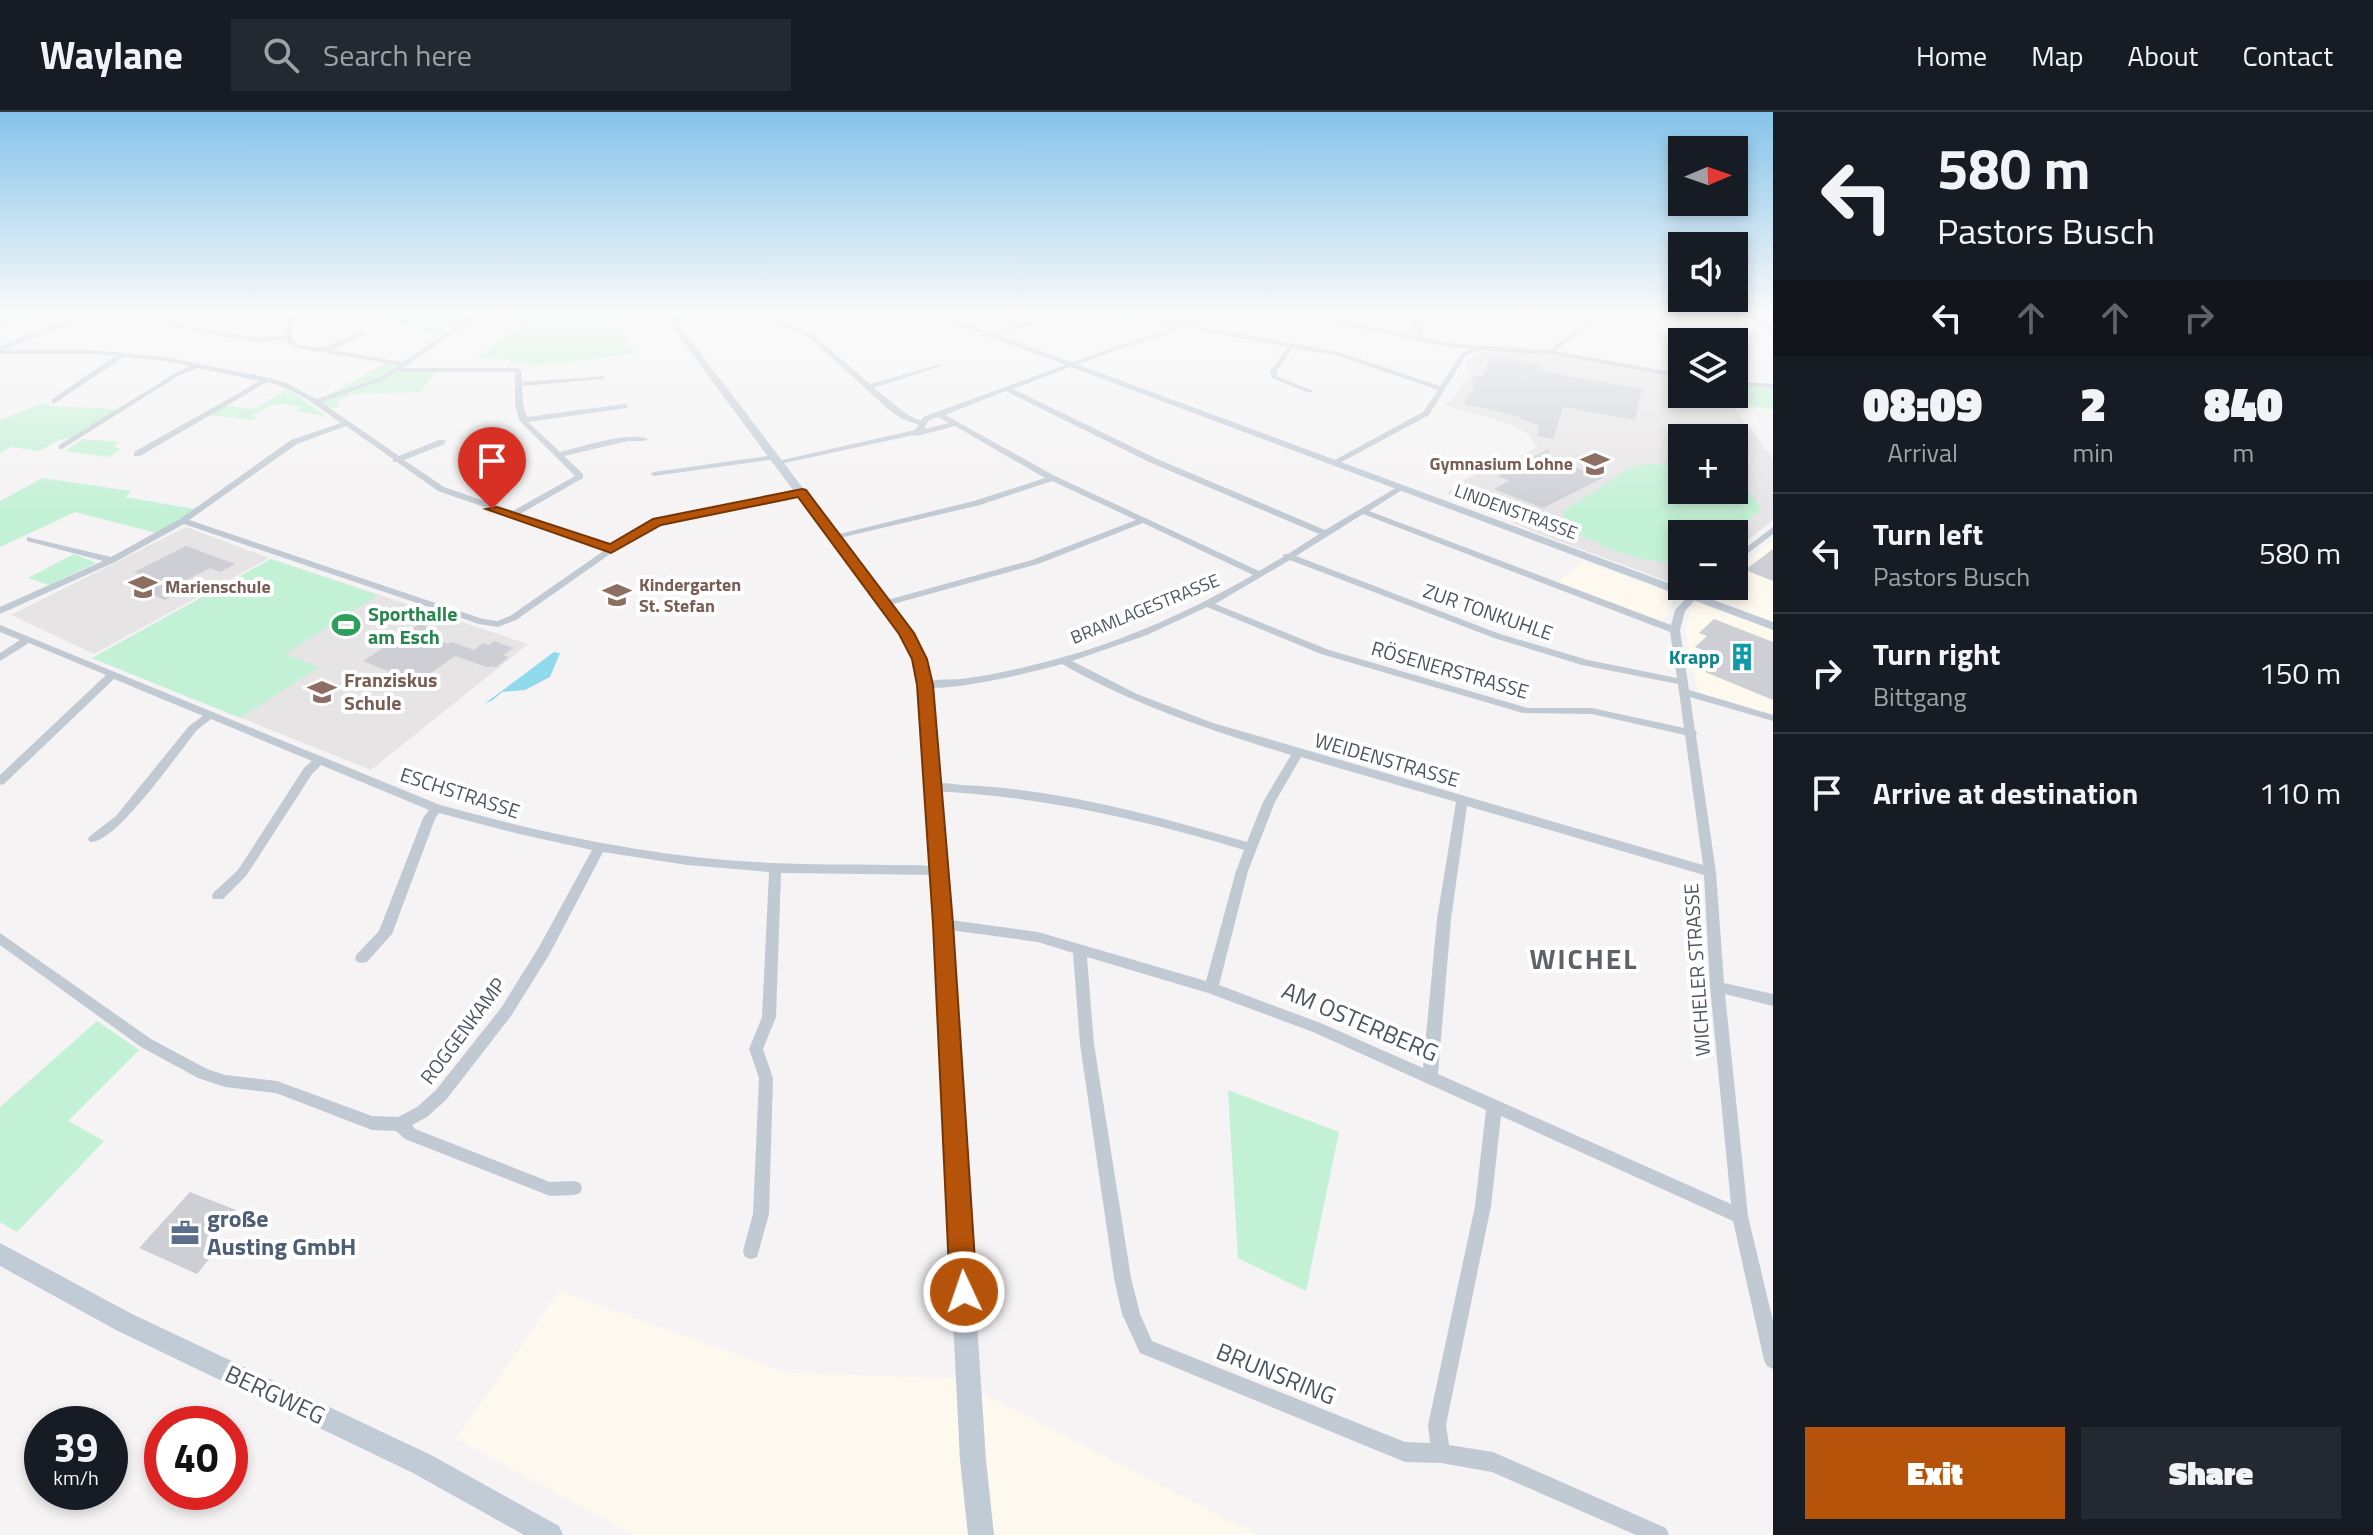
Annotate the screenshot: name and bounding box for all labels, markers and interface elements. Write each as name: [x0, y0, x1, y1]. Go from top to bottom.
search box: [231, 19, 791, 91]
text: Waylane: [40, 26, 183, 84]
text: Search here: [323, 32, 472, 78]
icon: search: [259, 33, 303, 77]
text: Home: [1916, 34, 1987, 77]
text: Map: [2031, 34, 2084, 77]
text: About: [2128, 34, 2198, 77]
text: Contact: [2242, 34, 2333, 77]
text: 580 m: [1937, 126, 2090, 211]
north arrow: [1668, 136, 1748, 216]
map controls: [1668, 136, 1748, 600]
icon: left: [1805, 144, 1909, 248]
text: Pastors Busch: [1937, 203, 2155, 258]
button: sound: [1668, 232, 1748, 312]
icon: left: [1925, 296, 1969, 340]
icon: ahead: [2009, 296, 2053, 340]
icon: ahead: [2093, 296, 2137, 340]
icon: right: [2177, 296, 2221, 340]
button: layers: [1668, 328, 1748, 408]
text: 08:09: [1863, 367, 1982, 440]
text: 2: [2080, 367, 2106, 440]
text: 840: [2204, 367, 2283, 440]
button: +: [1668, 424, 1748, 504]
pin: [458, 427, 526, 509]
text: Arrival: [1887, 433, 1958, 472]
text: min: [2072, 433, 2114, 472]
text: m: [2233, 433, 2254, 472]
icon: arrive: [470, 439, 514, 483]
school or university icon: Gymnasium Lohne: [1580, 449, 1610, 479]
place label: Gymnasium Lohne: [1430, 450, 1573, 477]
street label: LINDENSTRASSE: [1451, 477, 1582, 546]
text: Turn left: [1873, 511, 1983, 557]
button: −: [1668, 520, 1748, 600]
text: 580 m: [2259, 530, 2341, 576]
icon: left: [1805, 531, 1849, 575]
text: Pastors Busch: [1873, 557, 2030, 596]
street label: BRAMLAGESTRASSE: [1066, 566, 1223, 651]
place label: Kindergarten St. Stefan: [639, 571, 741, 619]
school or university icon: Marienschule: [128, 572, 158, 602]
place label: Marienschule: [165, 573, 271, 600]
street label: ZUR TONKUHLE: [1419, 575, 1557, 648]
school or university icon: Kindergarten St. Stefan: [602, 580, 632, 610]
place label: Sporthalle am Esch: [368, 598, 457, 652]
sports icon: Sporthalle am Esch: [331, 610, 361, 640]
text: Turn right: [1873, 631, 2001, 677]
street label: RÖSENERSTRASSE: [1368, 632, 1532, 707]
place label: Krapp: [1669, 641, 1720, 672]
building icon: Krapp: [1727, 642, 1757, 672]
text: 150 m: [2259, 650, 2341, 696]
icon: right: [1805, 651, 1849, 695]
place label: Franziskus Schule: [344, 664, 437, 718]
school or university icon: Franziskus Schule: [307, 677, 337, 707]
text: Bittgang: [1873, 677, 1967, 716]
street label: WEIDENSTRASSE: [1311, 724, 1463, 795]
street label: ESCHSTRASSE: [396, 759, 524, 826]
text: Arrive at destination: [1873, 770, 2138, 816]
text: 110 m: [2259, 770, 2341, 816]
icon: arrive: [1805, 771, 1849, 815]
street label: WICHELER STRASSE: [1675, 882, 1718, 1058]
district label: WICHEL: [1530, 937, 1638, 980]
street label: ROGGENKAMP: [412, 971, 513, 1091]
street label: AM OSTERBERG: [1277, 972, 1444, 1070]
place label: große Austing GmbH: [207, 1200, 356, 1264]
office icon: große Austing GmbH: [170, 1218, 200, 1248]
position arrow: [922, 1250, 1006, 1334]
street label: BRUNSRING: [1211, 1333, 1342, 1413]
street label: BERGWEG: [219, 1355, 331, 1433]
speed limit sign: 40: [144, 1406, 248, 1510]
text: 39: [54, 1417, 98, 1478]
button: Exit: [1805, 1427, 2065, 1519]
button: Share: [2081, 1427, 2341, 1519]
text: km/h: [53, 1462, 99, 1493]

